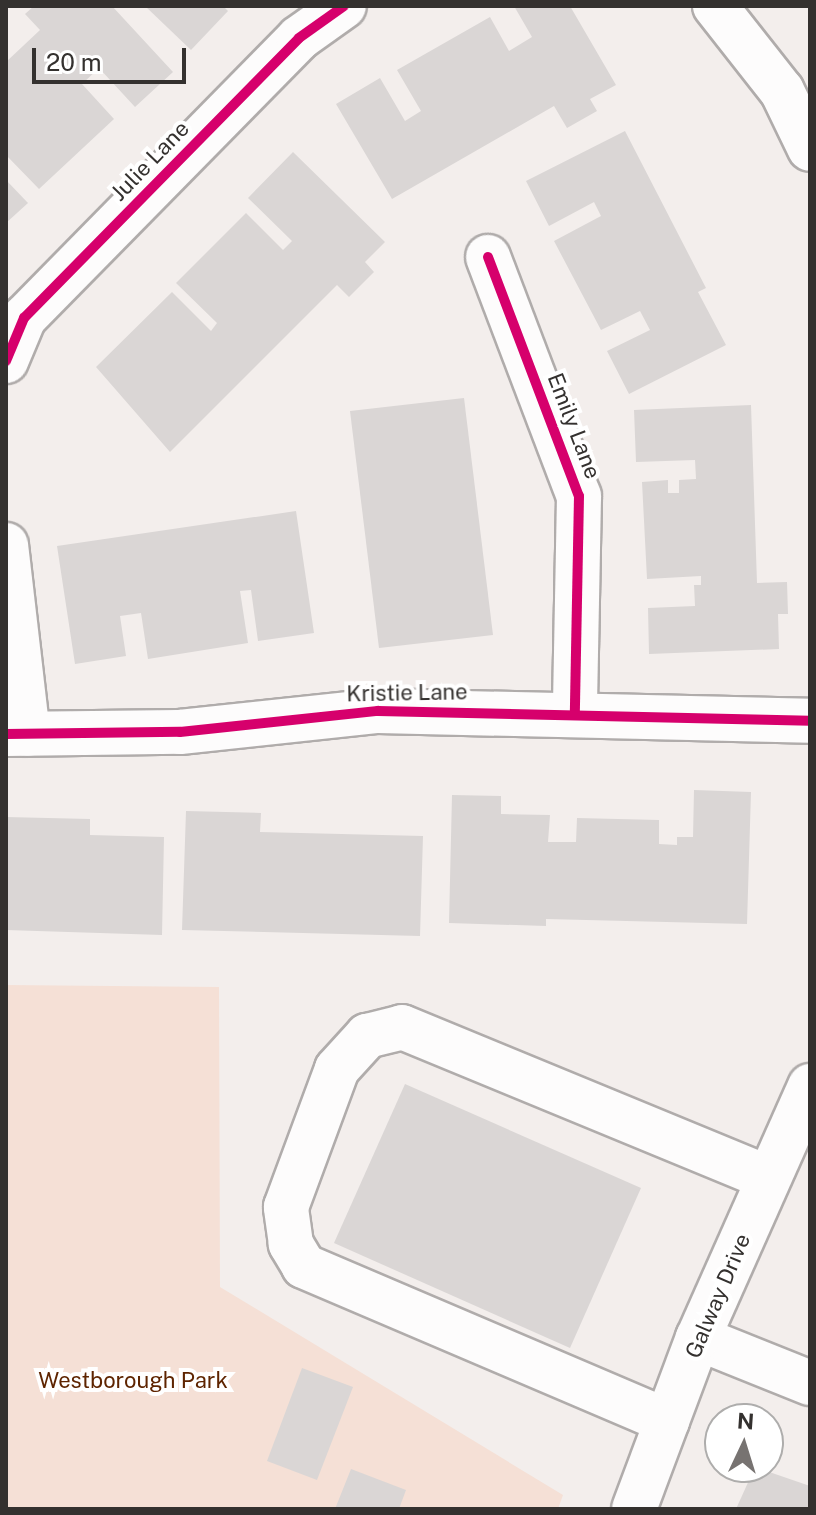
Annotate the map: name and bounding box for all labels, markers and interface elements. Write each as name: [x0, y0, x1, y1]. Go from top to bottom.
scale bar: [36, 32, 190, 82]
text: 20 m: [46, 48, 102, 76]
street label: Julie Lane: [105, 116, 195, 206]
street label: Emily Lane: [542, 369, 606, 483]
street label: Kristie Lane: [346, 679, 468, 707]
street label: Galway Drive: [680, 1230, 756, 1362]
park label: Westborough Park: [38, 1368, 228, 1394]
north arrow: [704, 1403, 784, 1483]
text: N: [736, 1407, 755, 1435]

